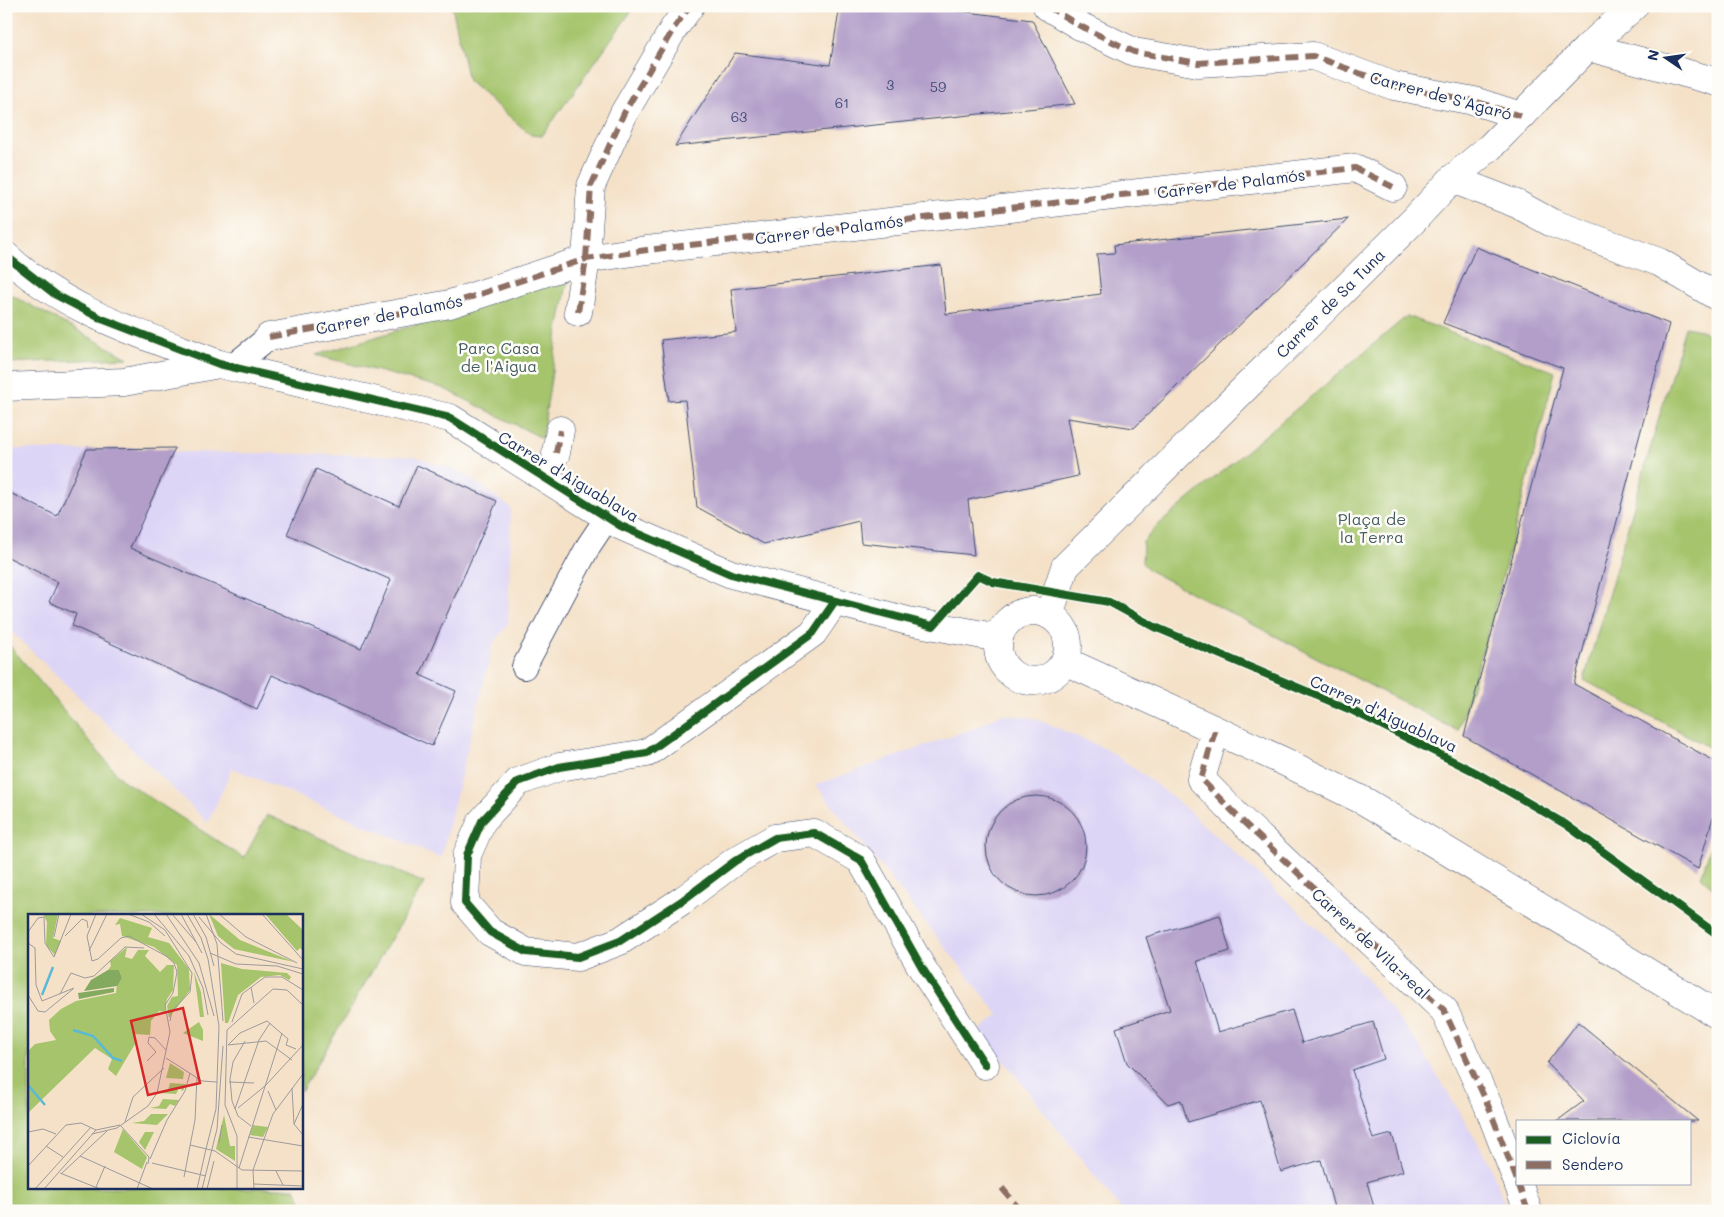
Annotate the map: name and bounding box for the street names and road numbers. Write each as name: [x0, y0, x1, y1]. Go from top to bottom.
street label: Carrer de S'Agaró: [1368, 66, 1514, 124]
street label: Carrer de Palamós: [1156, 163, 1306, 203]
street label: Carrer de Palamós: [754, 209, 904, 249]
street label: Carrer de Sa Tuna: [1271, 244, 1389, 362]
street label: Carrer de Palamós: [314, 289, 464, 339]
street label: Carrer d'Aiguablava: [495, 426, 643, 526]
street label: Carrer d'Aiguablava: [1307, 670, 1461, 756]
street label: Carrer de Vila-real: [1308, 883, 1434, 1003]

